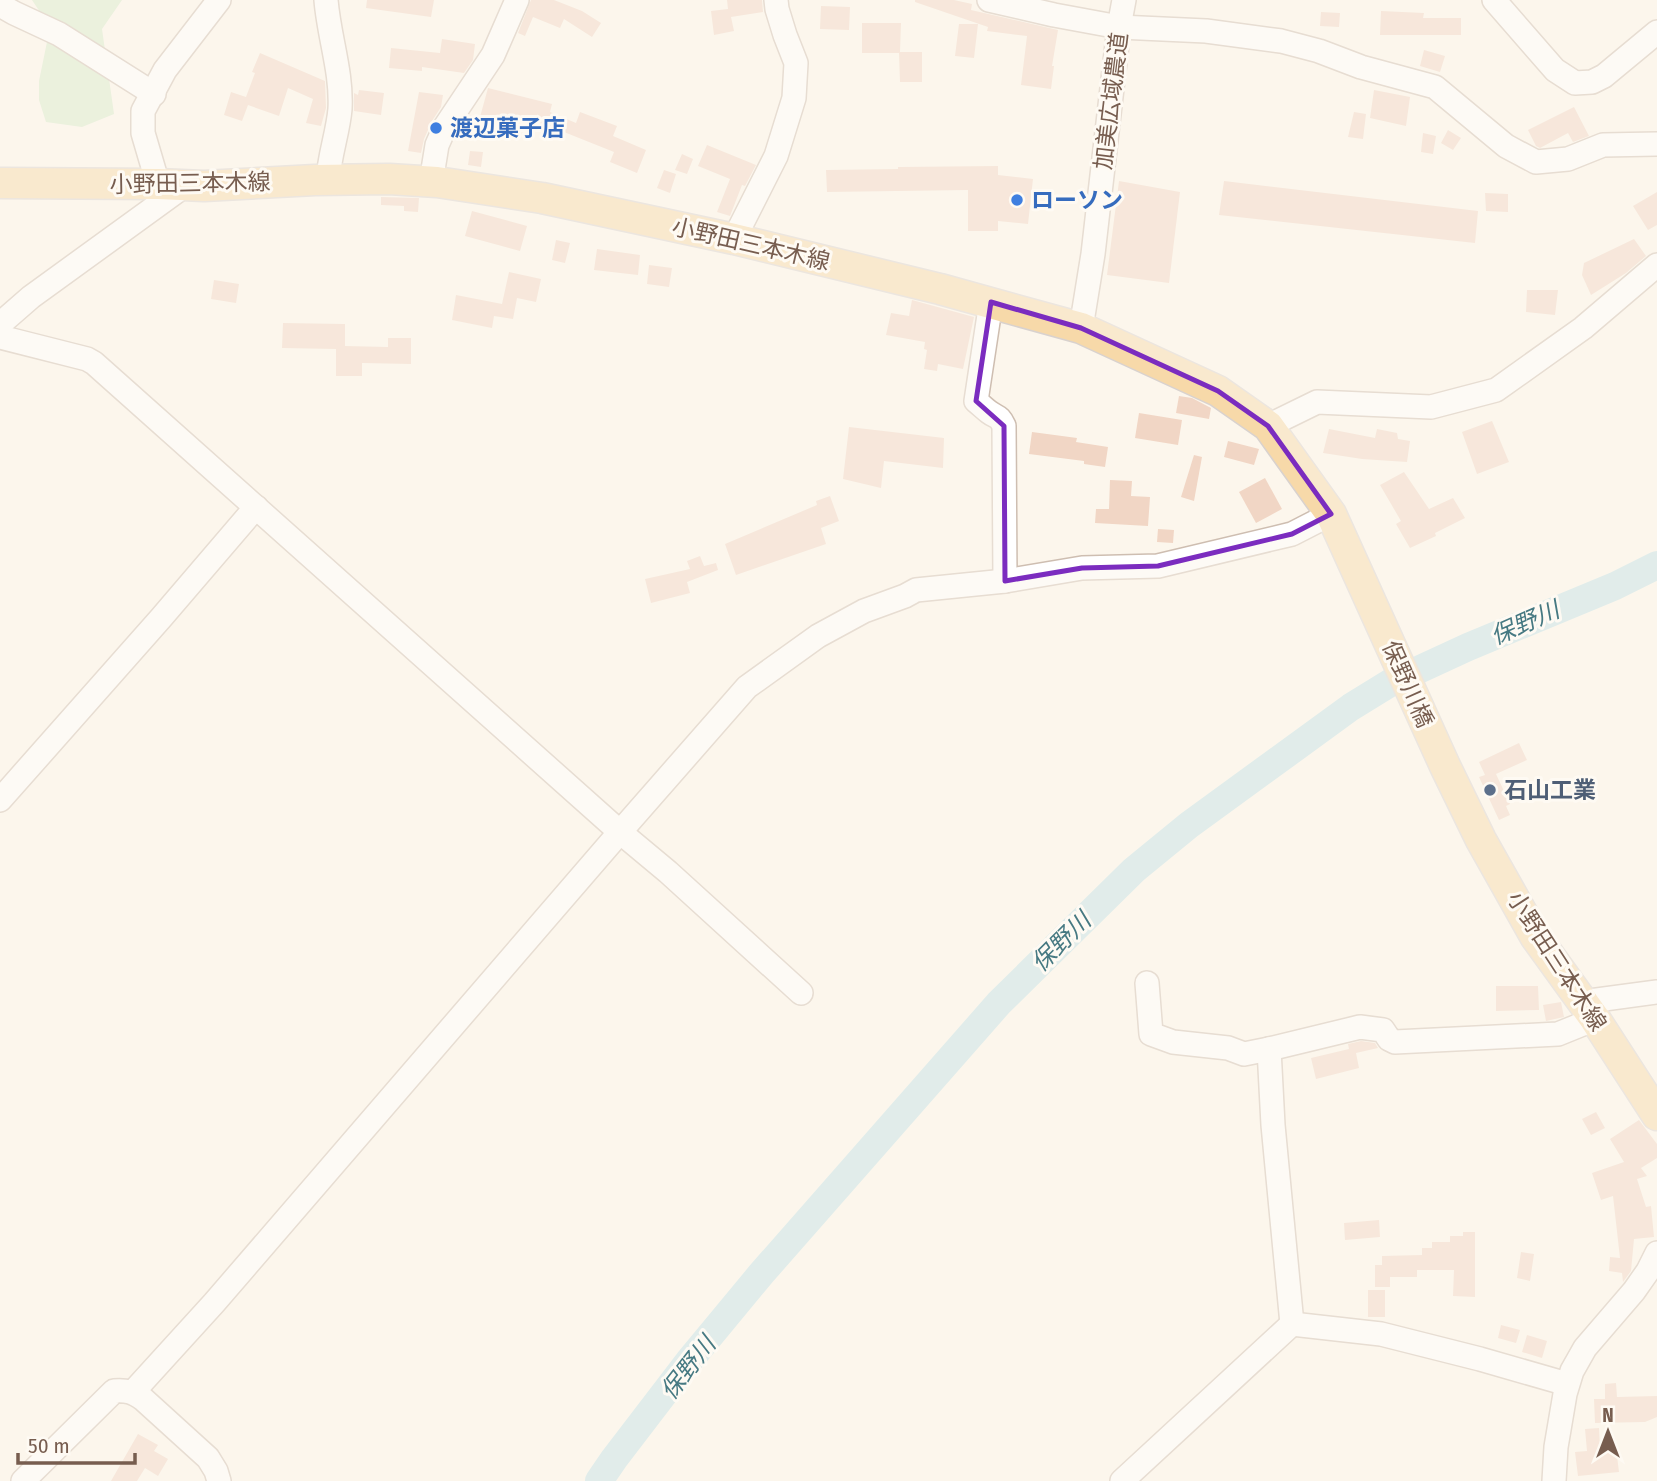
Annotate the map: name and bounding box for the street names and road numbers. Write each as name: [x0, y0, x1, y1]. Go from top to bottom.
street label: 加美広域農道: [1089, 31, 1133, 171]
street label: 小野田三本木線: [109, 168, 271, 198]
street label: 小野田三本木線: [669, 212, 833, 276]
street label: 保野川橋: [1377, 636, 1439, 732]
street label: 小野田三本木線: [1501, 886, 1613, 1036]

